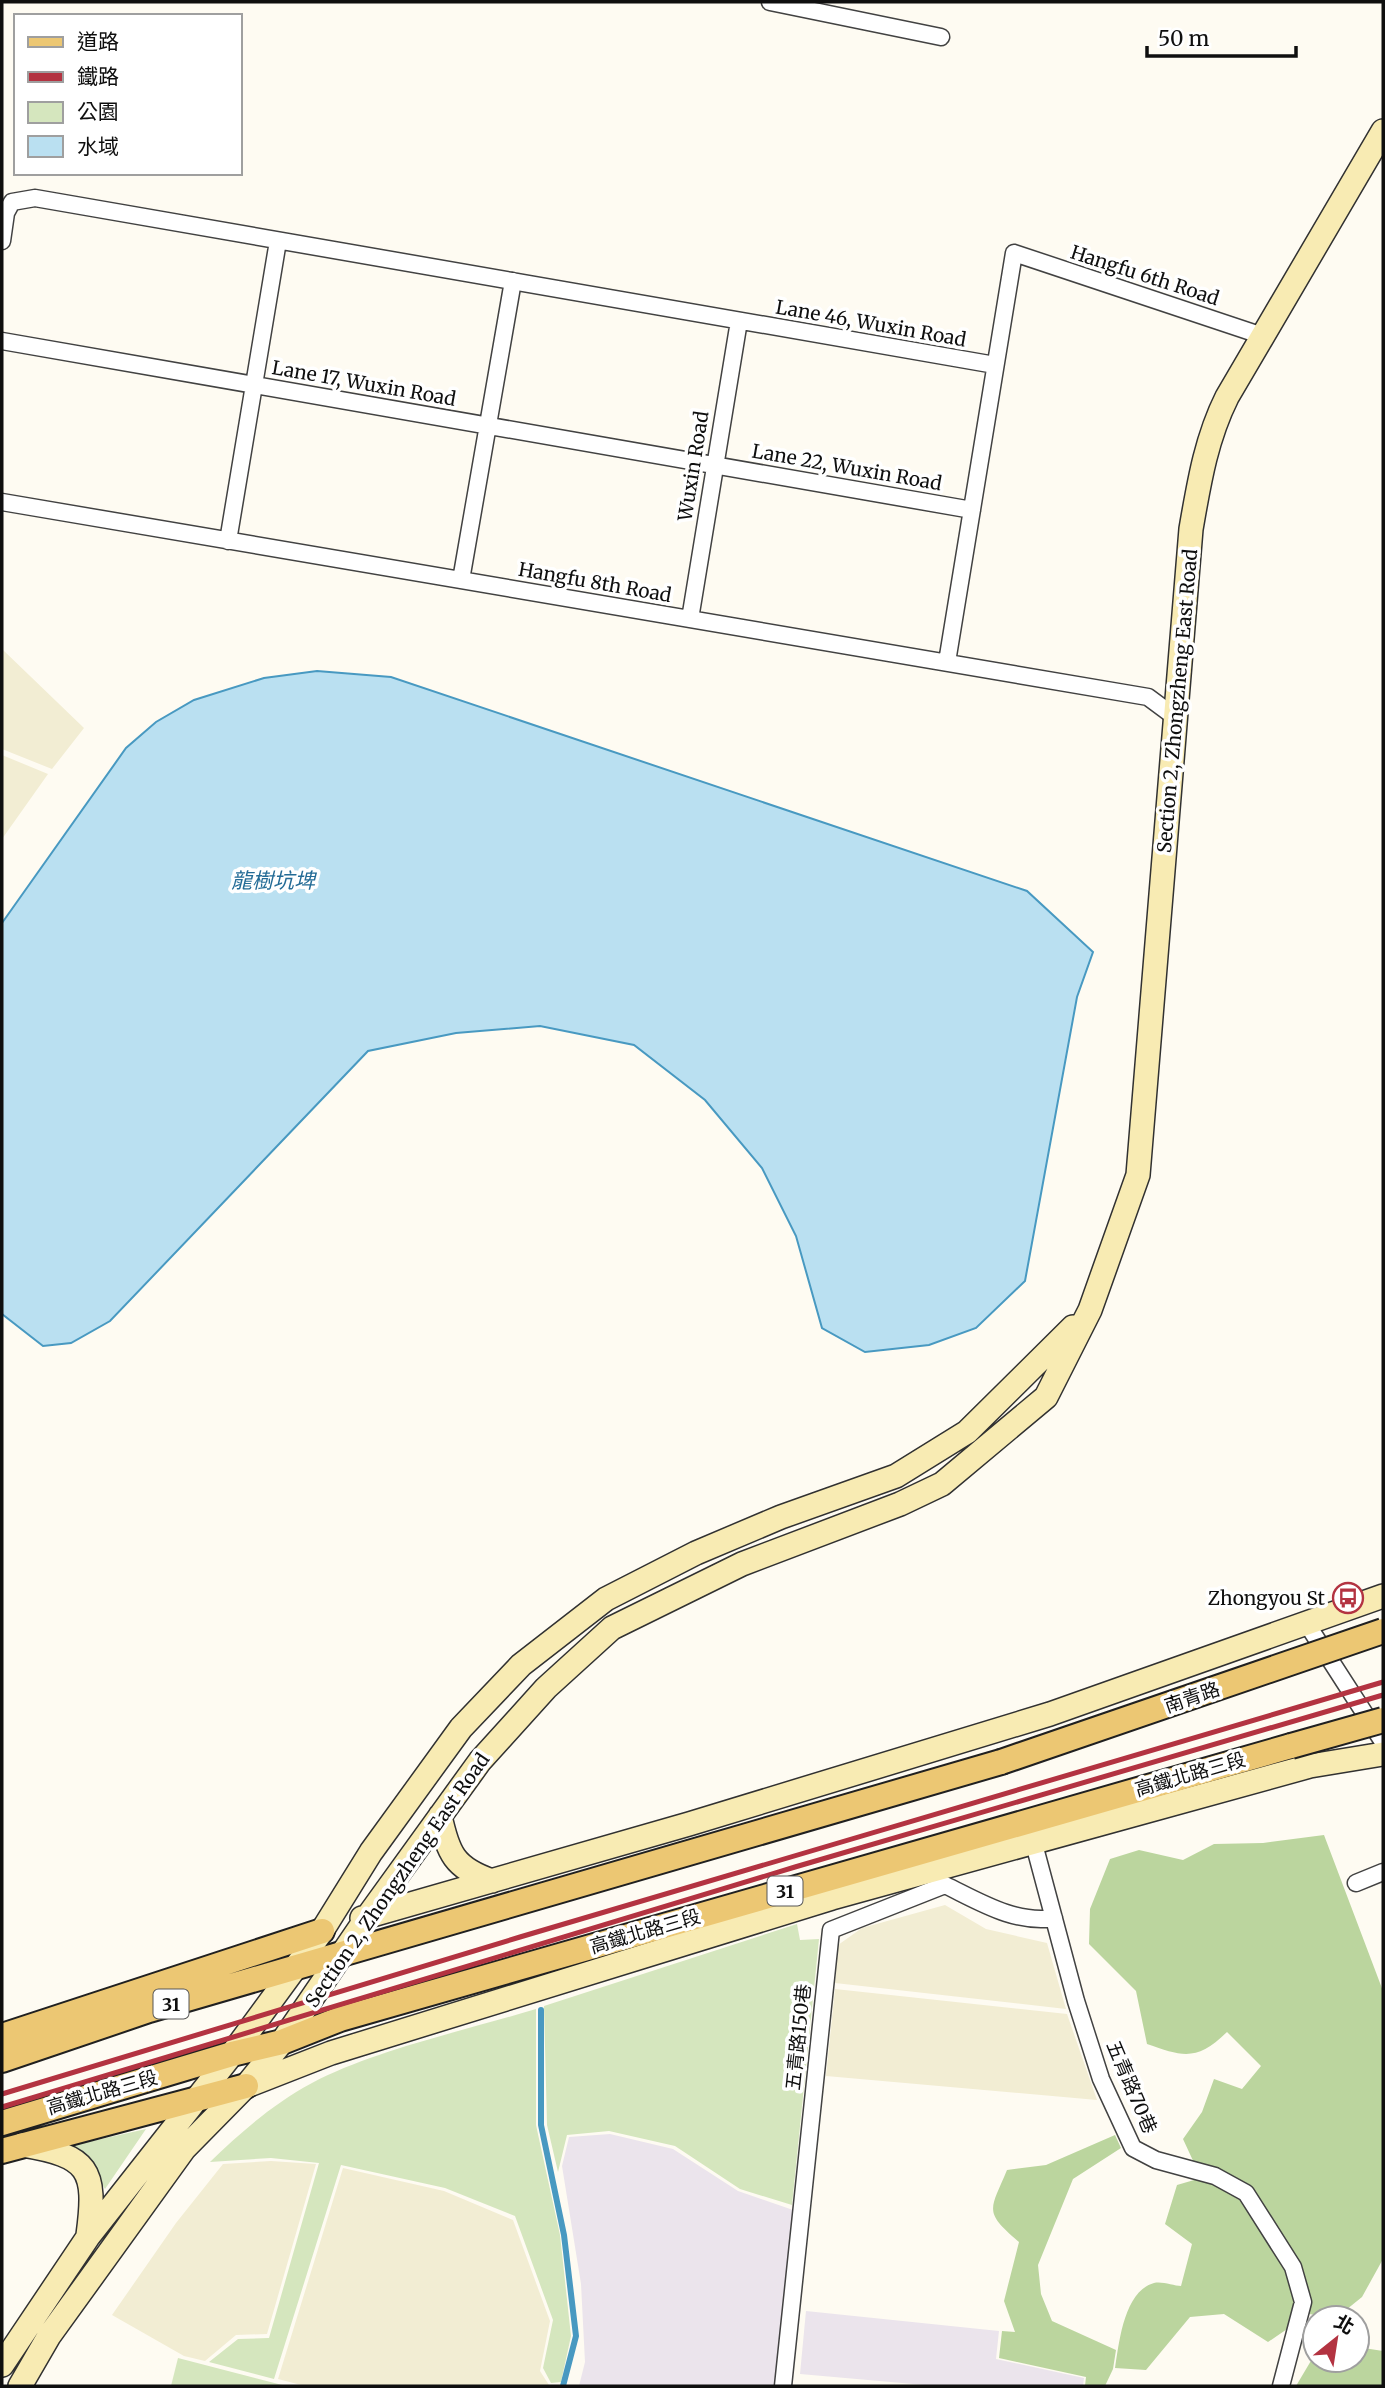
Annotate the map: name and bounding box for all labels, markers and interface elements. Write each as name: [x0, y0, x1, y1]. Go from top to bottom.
legend: [14, 14, 242, 175]
scale bar: [1147, 14, 1296, 58]
text: 50 m: [1158, 25, 1209, 52]
text: 道路: [77, 28, 119, 55]
text: 鐵路: [77, 63, 119, 90]
text: 公園: [77, 98, 119, 125]
text: 水域: [77, 133, 119, 160]
street label: Hangfu 6th Road: [1068, 240, 1222, 310]
street label: Lane 46, Wuxin Road: [774, 294, 968, 352]
street label: Lane 17, Wuxin Road: [270, 355, 458, 411]
street label: Wuxin Road: [672, 409, 714, 524]
street label: Lane 22, Wuxin Road: [750, 438, 944, 496]
street label: Section 2, Zhongzheng East Road: [1152, 548, 1202, 854]
street label: Hangfu 8th Road: [517, 557, 673, 607]
water label: 龍樹坑埤: [231, 867, 318, 894]
bus stop icon: Zhongyou St: [1331, 1581, 1365, 1615]
place label: Zhongyou St: [1208, 1586, 1326, 1610]
street label: 南青路: [1161, 1676, 1223, 1718]
street label: 高鐵北路三段: [1132, 1747, 1248, 1801]
street label: Section 2, Zhongzheng East Road: [300, 1748, 494, 2012]
road number: 31: [768, 1877, 802, 1906]
street label: 高鐵北路三段: [587, 1904, 703, 1958]
street label: 五青路150巷: [780, 1983, 816, 2091]
road number: 31: [154, 1990, 188, 2018]
street label: 五青路70巷: [1102, 2037, 1162, 2137]
street label: 高鐵北路三段: [44, 2065, 160, 2119]
north arrow: [1301, 2304, 1371, 2374]
text: 北: [1330, 2309, 1359, 2339]

